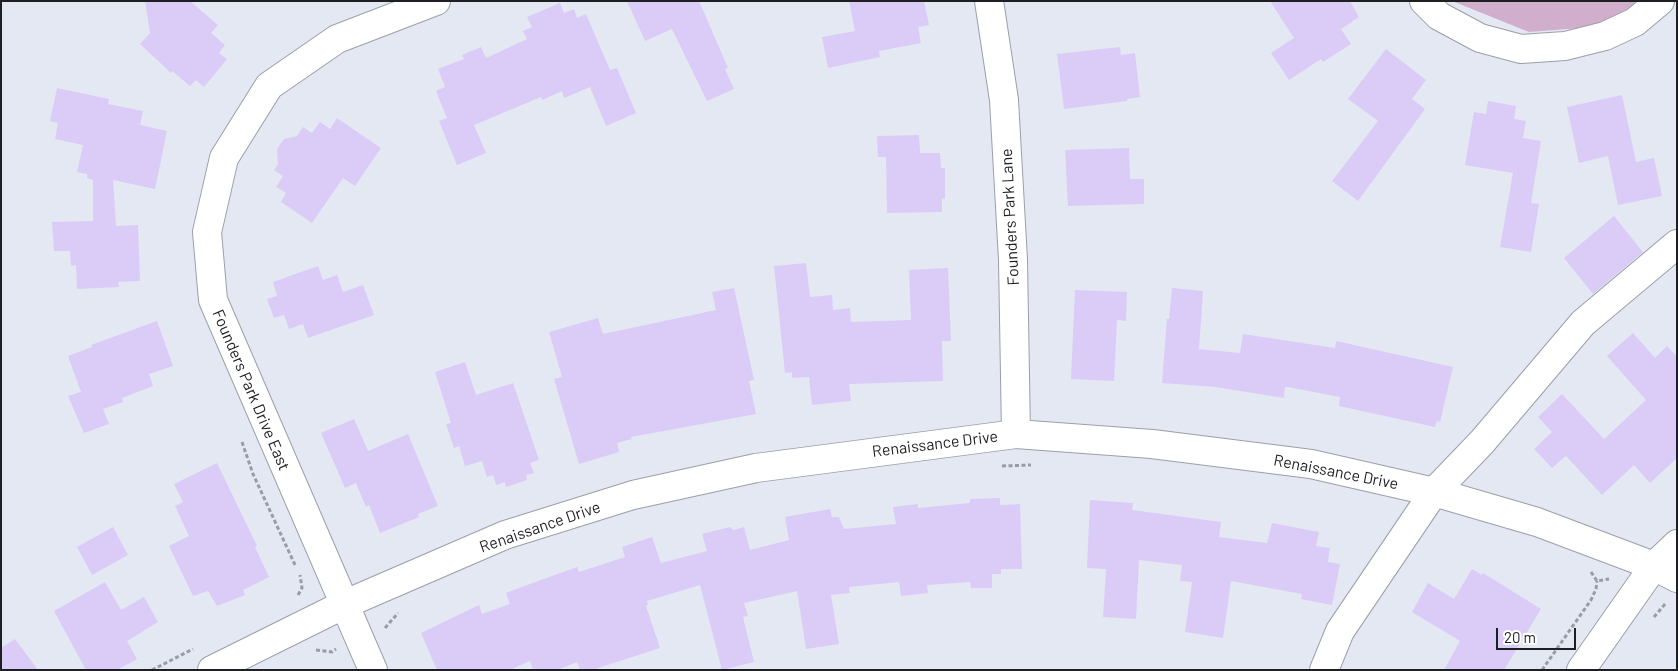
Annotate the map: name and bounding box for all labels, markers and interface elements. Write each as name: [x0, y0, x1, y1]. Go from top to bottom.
street label: Founders Park Lane: [997, 148, 1023, 286]
street label: Founders Park Drive East: [208, 307, 294, 473]
street label: Renaissance Drive: [871, 427, 999, 461]
street label: Renaissance Drive: [1272, 450, 1400, 494]
street label: Renaissance Drive: [477, 497, 603, 557]
scale bar: [1498, 618, 1578, 650]
text: 20 m: [1504, 628, 1536, 646]

